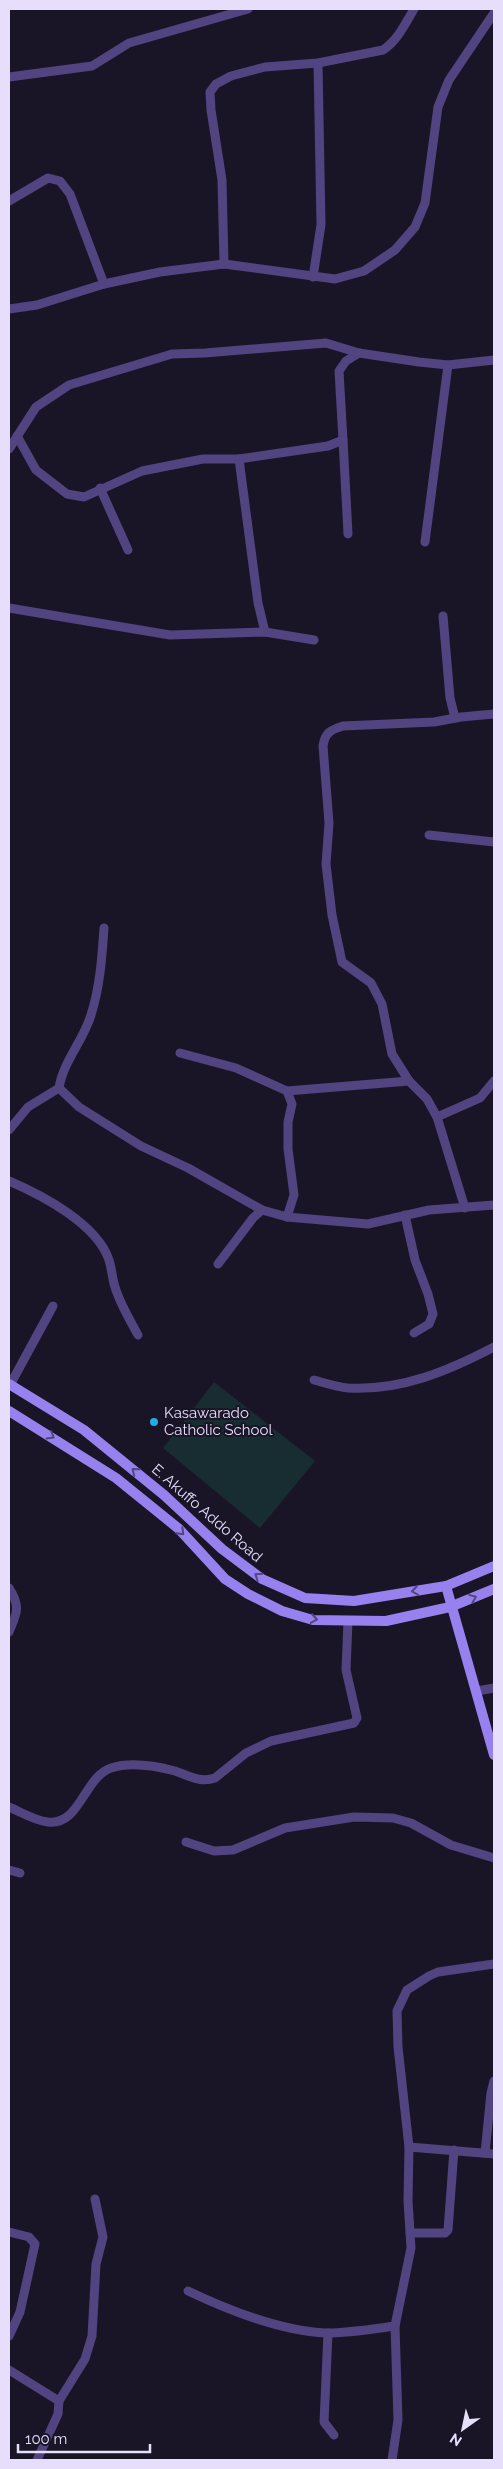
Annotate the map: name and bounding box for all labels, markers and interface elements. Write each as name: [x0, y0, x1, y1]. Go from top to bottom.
place label: Kasawarado Catholic School: [164, 1404, 273, 1439]
marker: Kasawarado Catholic School: [148, 1416, 160, 1428]
one-way arrow: [45, 1429, 54, 1439]
street label: E. Akuffo Addo Road: [148, 1460, 266, 1566]
one-way arrow: [132, 1468, 141, 1477]
one-way arrow: [175, 1527, 184, 1536]
one-way arrow: [255, 1573, 264, 1582]
one-way arrow: [410, 1585, 418, 1596]
one-way arrow: [468, 1594, 477, 1604]
one-way arrow: [309, 1614, 318, 1624]
north arrow: [438, 2404, 488, 2454]
scale bar: [18, 2422, 150, 2454]
text: 100 m: [25, 2430, 67, 2448]
text: N: [447, 2430, 465, 2450]

